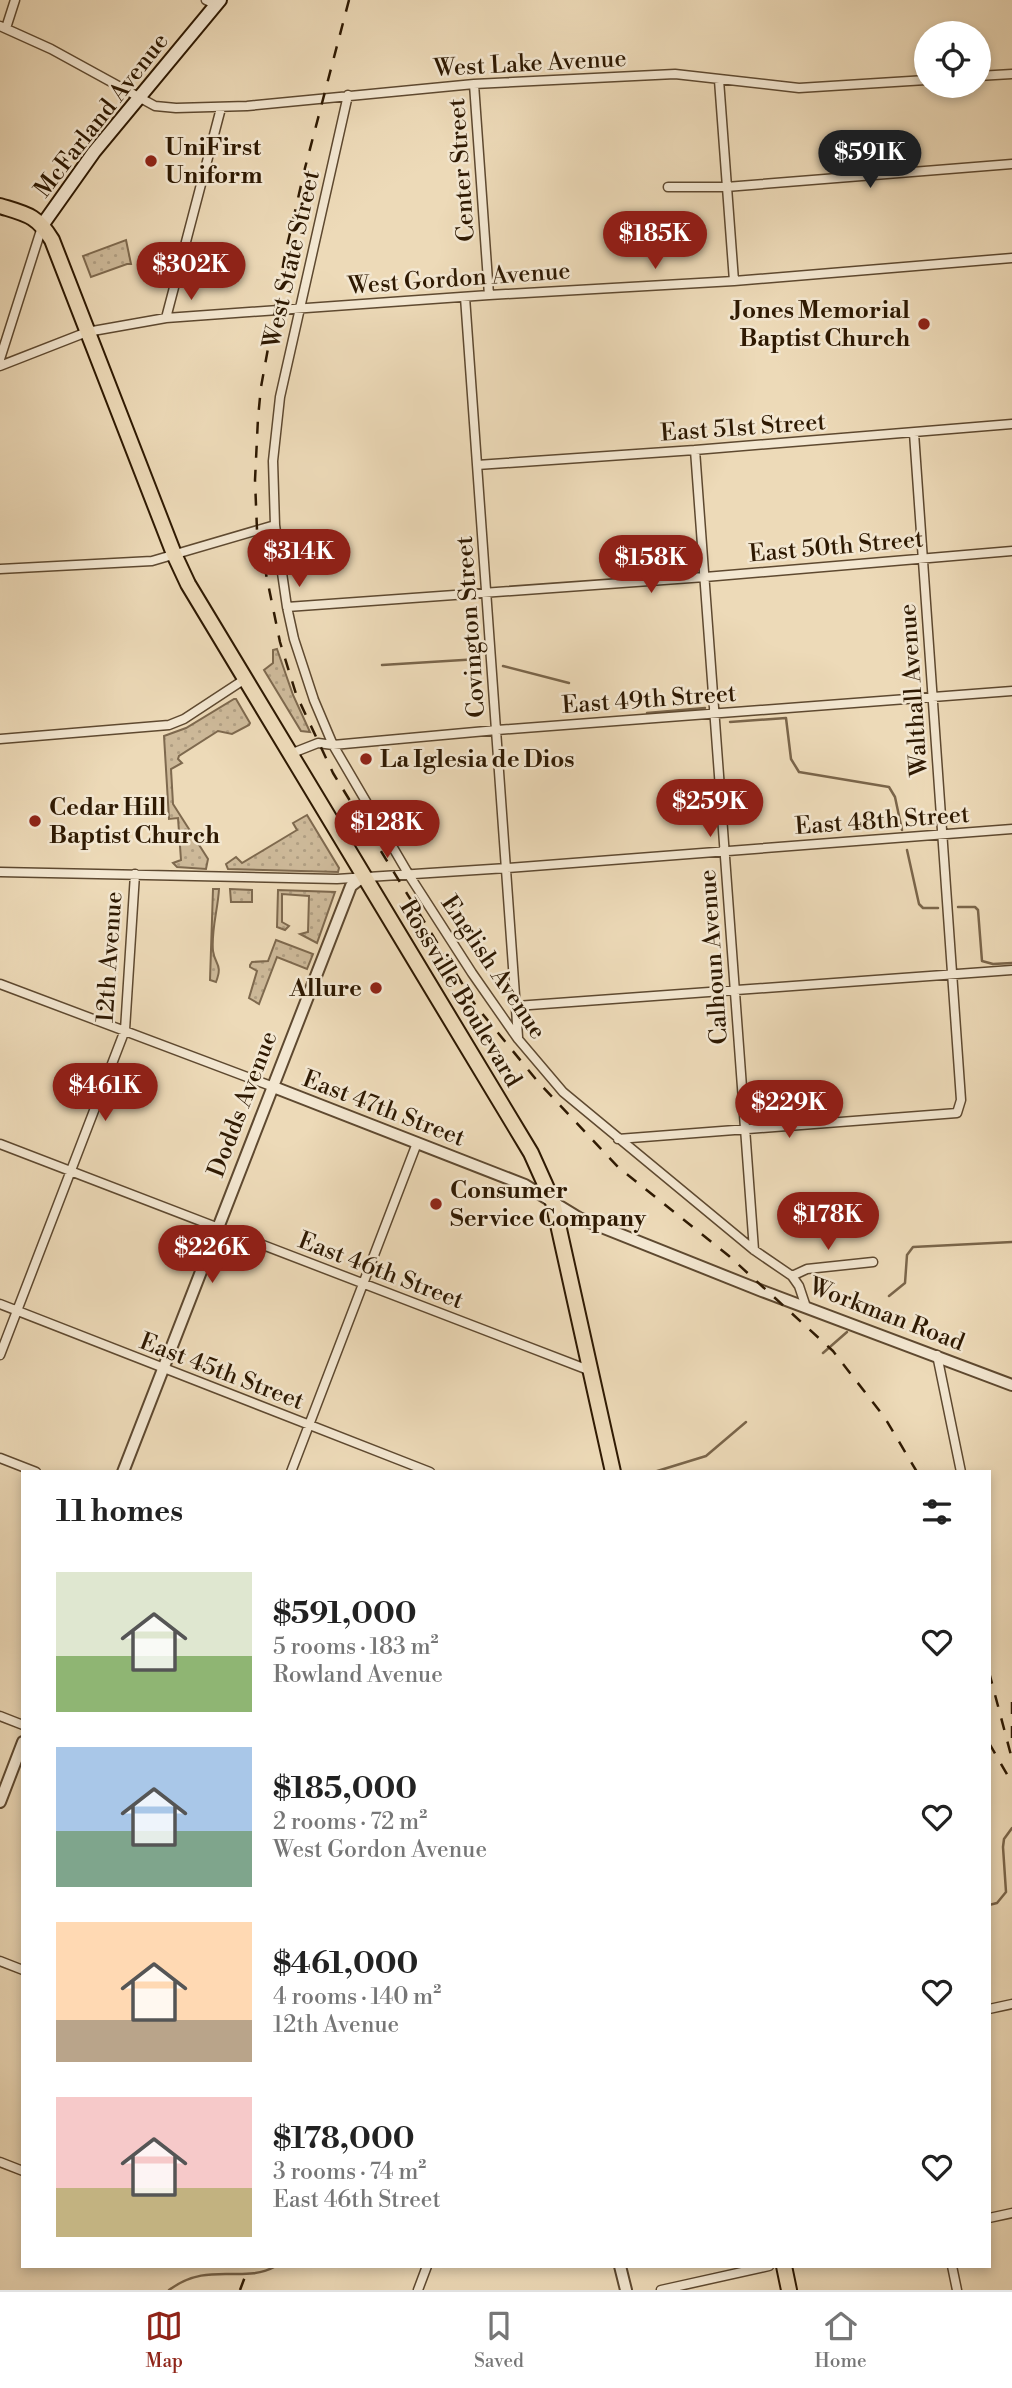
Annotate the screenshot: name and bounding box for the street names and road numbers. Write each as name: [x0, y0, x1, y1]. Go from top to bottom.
street label: McFarland Avenue: [28, 27, 175, 204]
street label: West Lake Avenue: [432, 44, 627, 84]
street label: Center Street: [442, 97, 482, 243]
street label: West State Street: [257, 167, 327, 352]
street label: West Gordon Avenue: [346, 256, 572, 302]
street label: East 51st Street: [659, 407, 827, 449]
street label: East 50th Street: [747, 524, 925, 570]
street label: Covington Street: [450, 534, 492, 719]
street label: Walthall Avenue: [893, 603, 935, 778]
street label: East 49th Street: [561, 679, 738, 721]
street label: East 48th Street: [794, 800, 971, 842]
street label: Calhoun Avenue: [693, 868, 735, 1046]
street label: 12th Avenue: [90, 890, 130, 1024]
street label: English Avenue: [434, 890, 552, 1045]
street label: Rossville Boulevard: [392, 894, 528, 1093]
street label: Dodds Avenue: [201, 1027, 285, 1182]
street label: East 47th Street: [298, 1064, 470, 1154]
street label: East 46th Street: [294, 1226, 468, 1316]
street label: Workman Road: [804, 1271, 969, 1359]
street label: East 45th Street: [135, 1327, 309, 1417]

